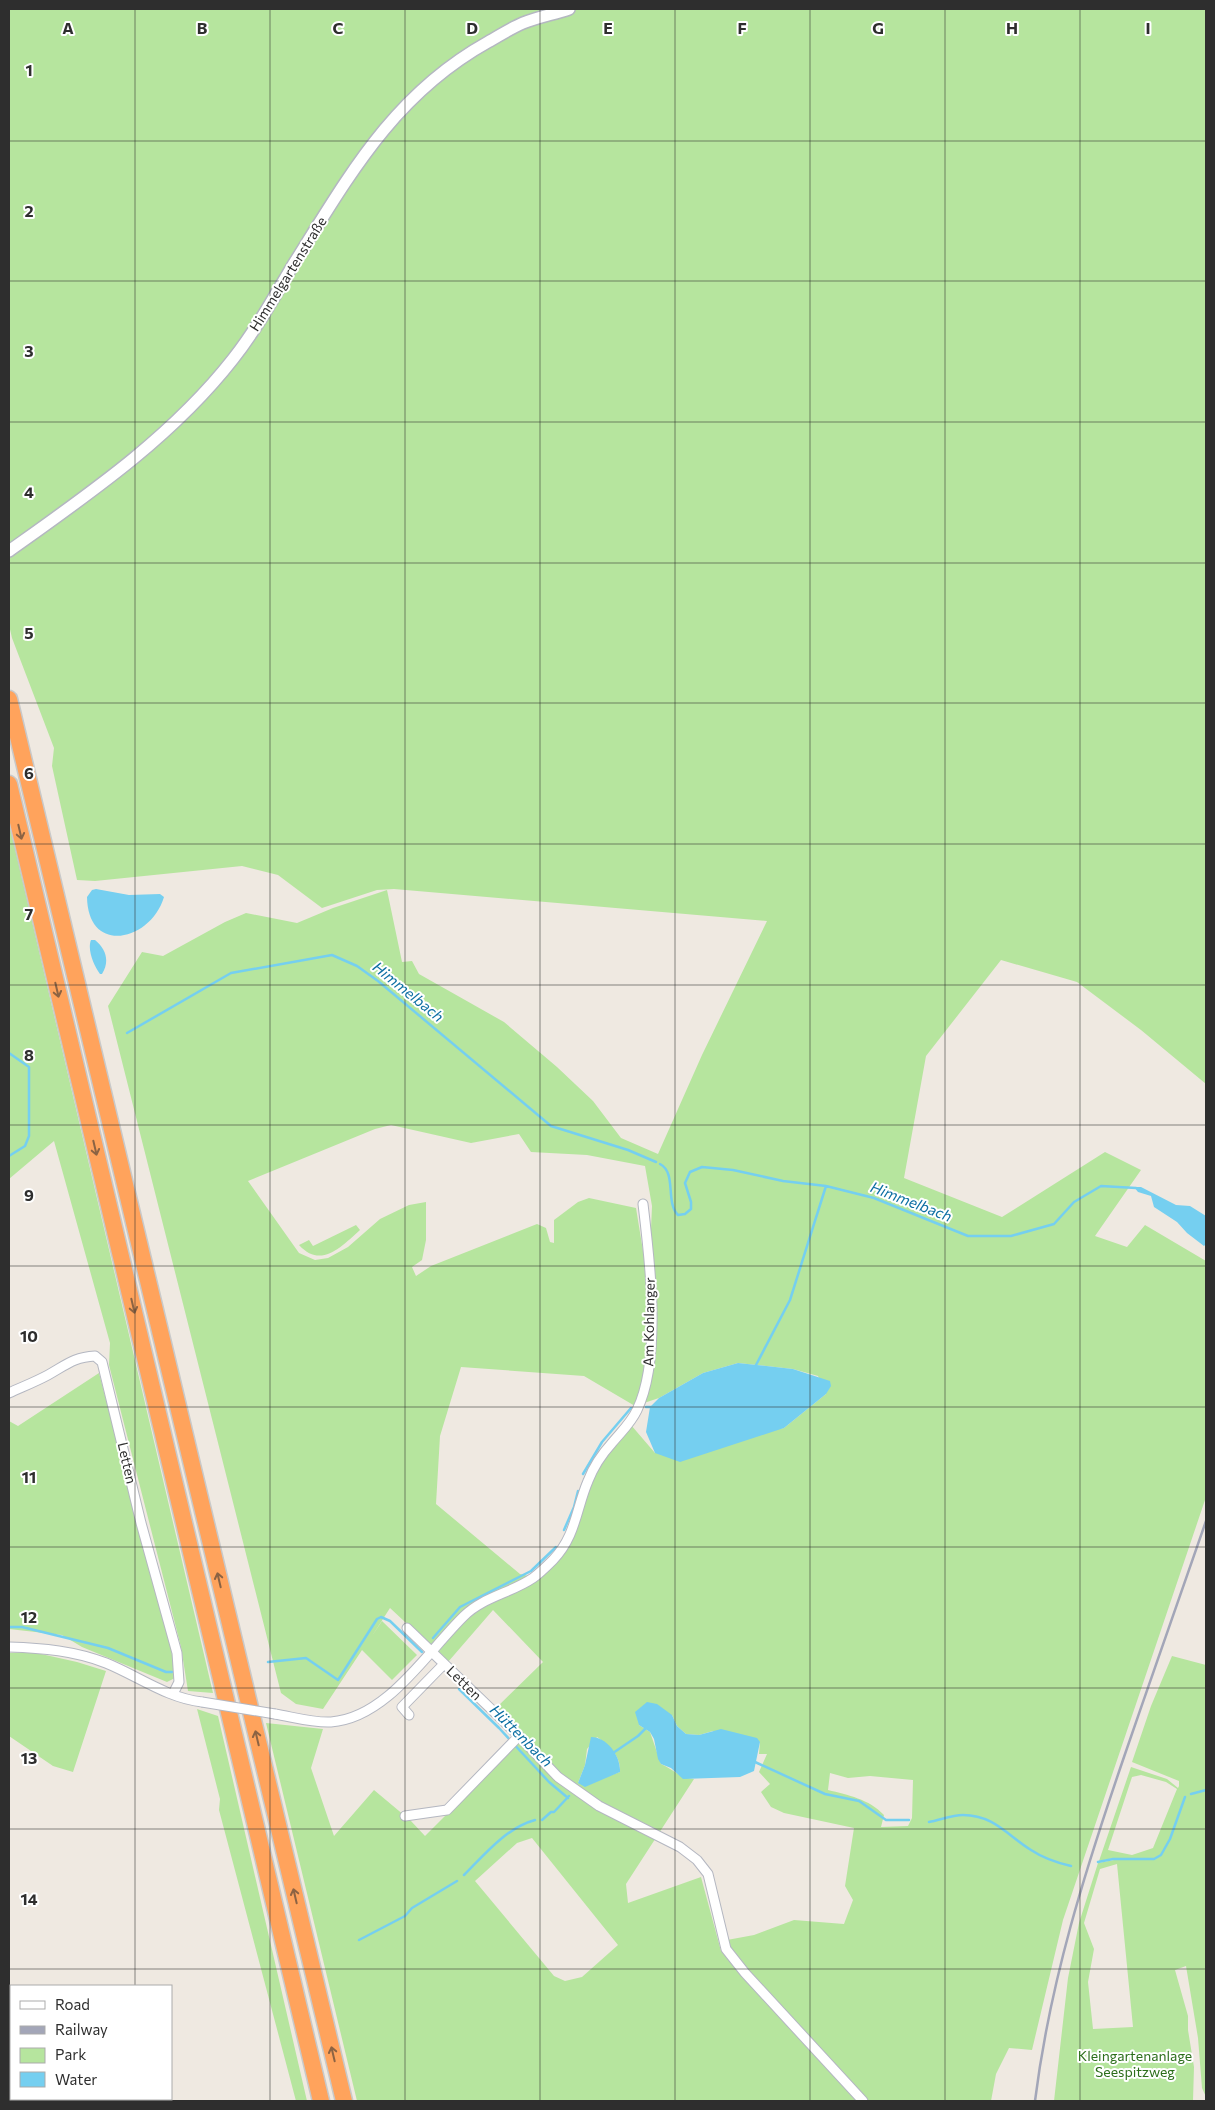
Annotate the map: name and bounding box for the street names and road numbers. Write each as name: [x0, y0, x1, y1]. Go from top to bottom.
street label: Himmelgartenstraße: [245, 213, 330, 334]
street label: Am Kohlanger: [639, 1277, 658, 1367]
street label: Letten: [114, 1440, 141, 1485]
street label: Letten: [443, 1662, 485, 1703]

